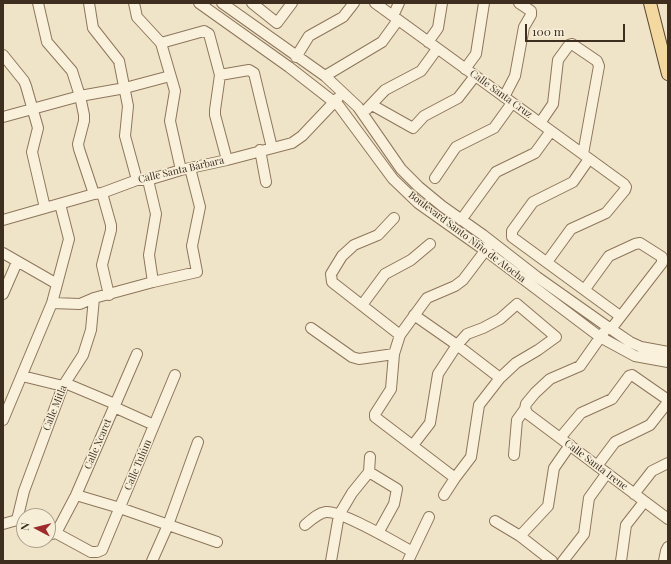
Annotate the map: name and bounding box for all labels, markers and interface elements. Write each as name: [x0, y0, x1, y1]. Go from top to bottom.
scale bar: [527, 16, 627, 42]
text: 100 m: [532, 23, 564, 39]
street label: Calle Santa Cruz: [467, 67, 535, 121]
street label: Calle Santa Bárbara: [137, 154, 225, 186]
street label: Boulevard Santo Niño de Atocha: [406, 189, 528, 285]
street label: Calle Mitla: [40, 383, 70, 433]
street label: Calle Xcaret: [82, 417, 114, 471]
street label: Calle Santa Irene: [562, 437, 630, 493]
street label: Calle Tulúm: [122, 438, 154, 492]
north arrow: [16, 508, 56, 548]
text: N: [17, 522, 33, 531]

